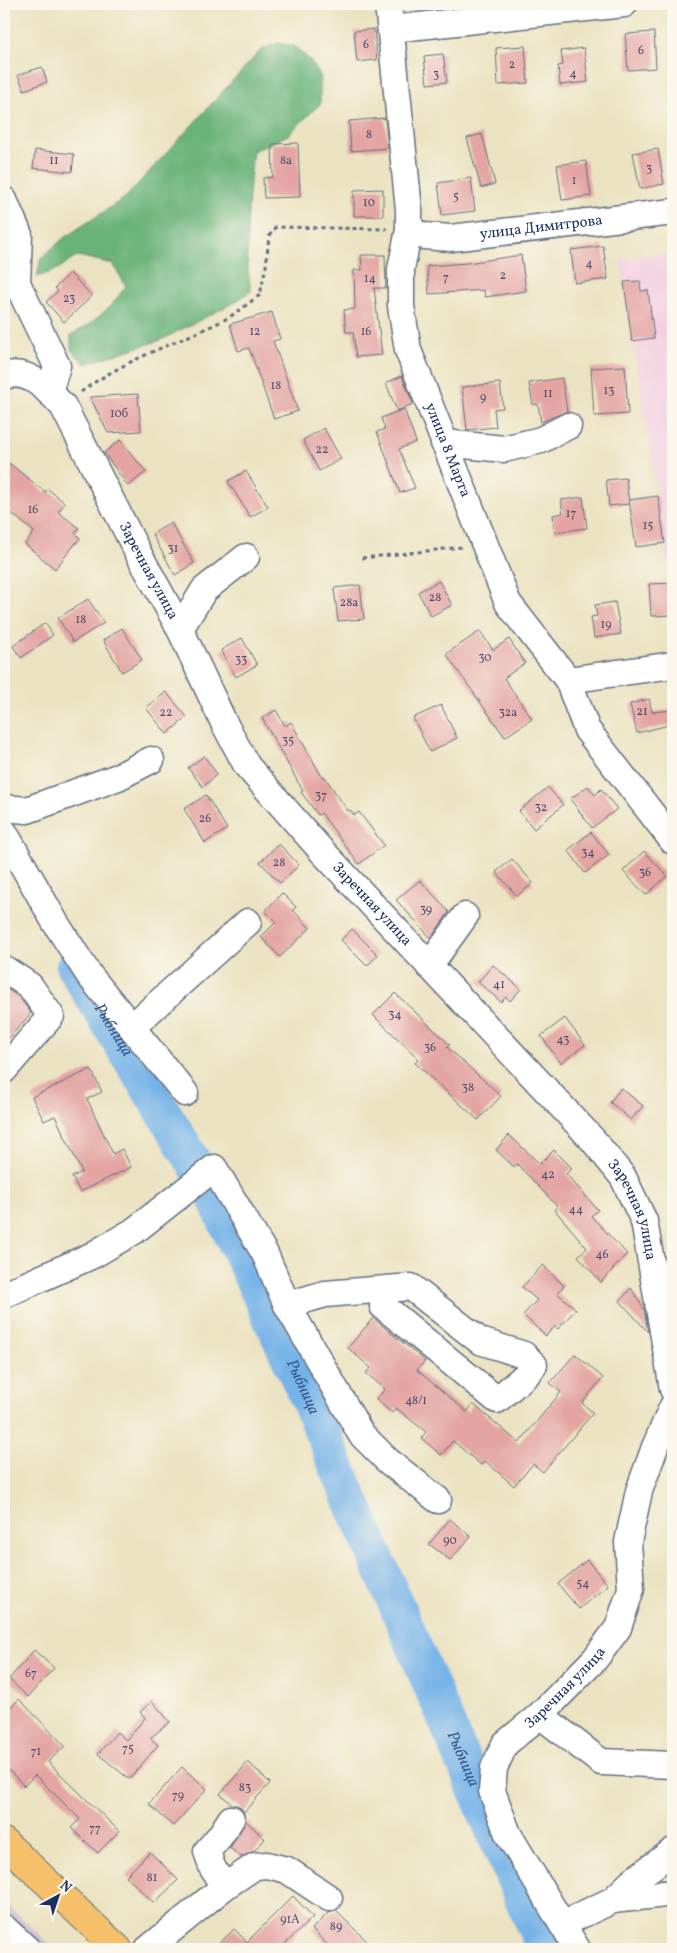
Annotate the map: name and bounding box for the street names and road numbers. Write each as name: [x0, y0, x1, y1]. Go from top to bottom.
street label: улица Димитрова: [479, 210, 604, 245]
street label: улица 8 Марта: [419, 400, 476, 500]
street label: Заречная улица: [113, 518, 183, 624]
street label: Заречная улица: [327, 858, 417, 951]
street label: Заречная улица: [602, 1155, 661, 1262]
street label: Заречная улица: [520, 1643, 611, 1734]

